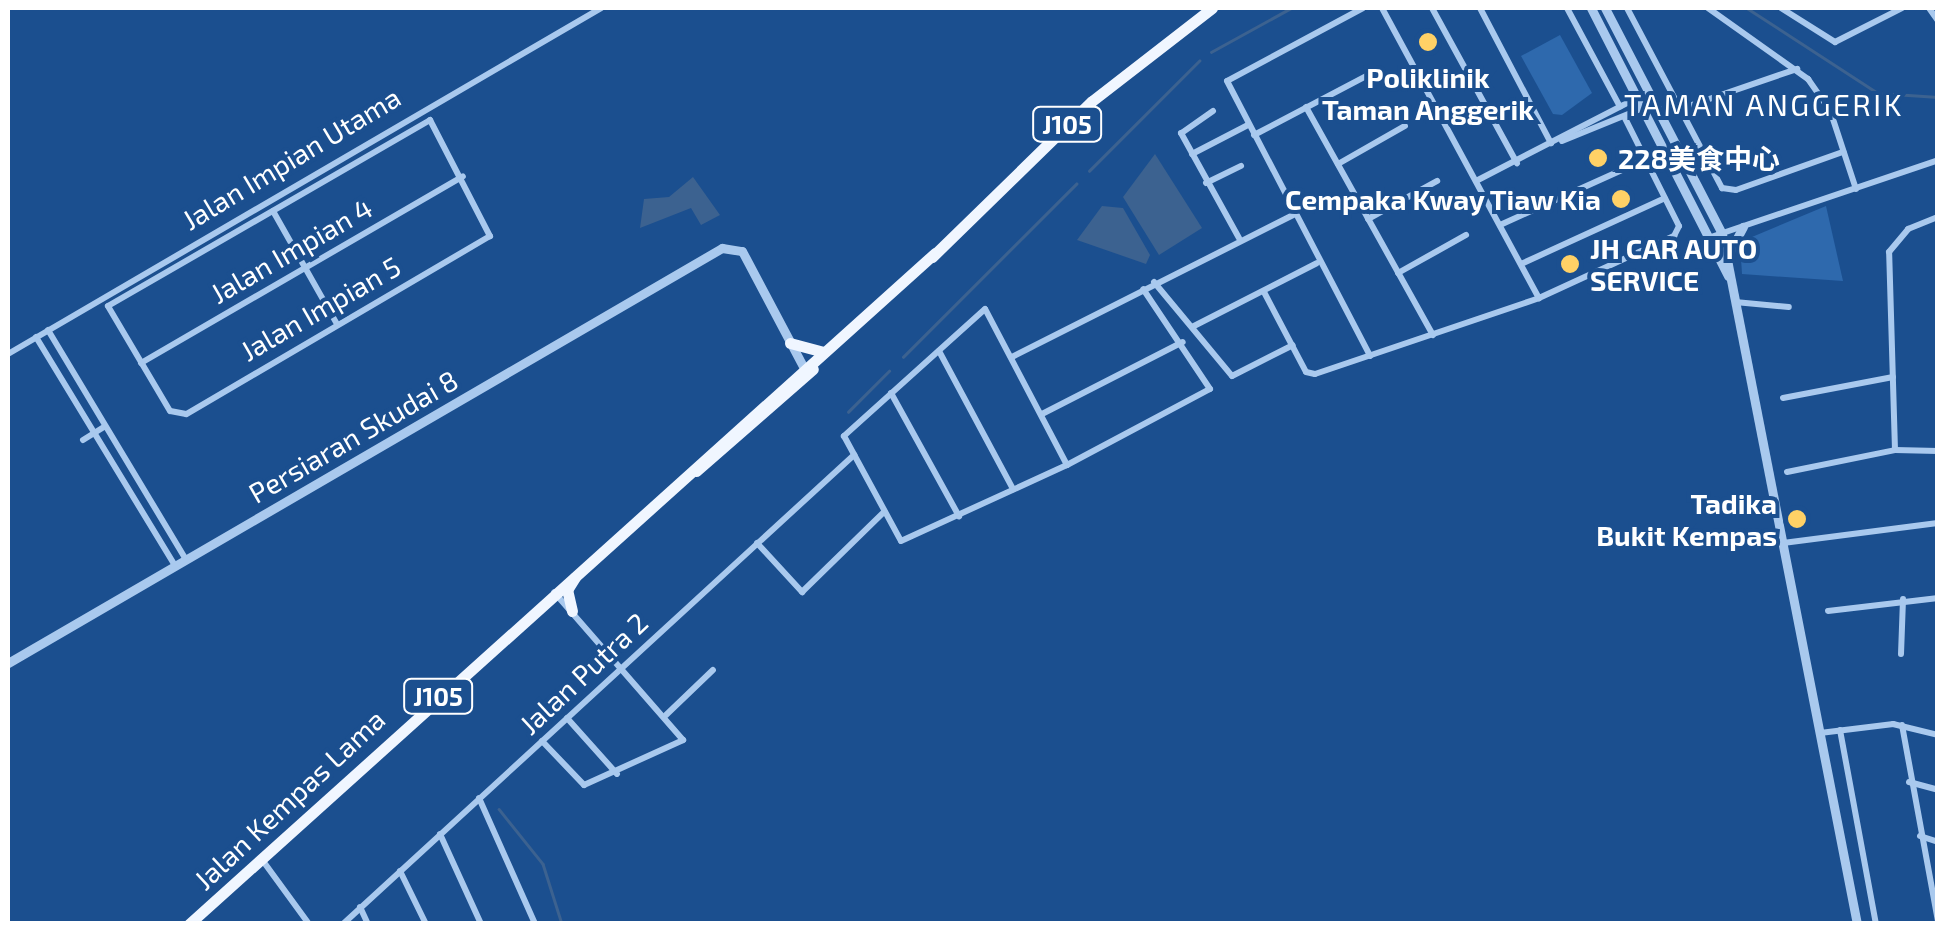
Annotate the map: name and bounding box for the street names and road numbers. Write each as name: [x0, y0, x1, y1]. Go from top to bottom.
street label: Jalan Impian Utama: [176, 80, 406, 236]
road number: J105: [1032, 104, 1102, 144]
street label: Jalan Impian 4: [204, 190, 378, 310]
street label: Jalan Impian 5: [234, 249, 406, 367]
street label: Persiaran Skudai 8: [243, 363, 463, 509]
street label: Jalan Putra 2: [512, 605, 654, 741]
road number: J105: [403, 676, 473, 716]
street label: Jalan Kempas Lama: [187, 702, 391, 896]

